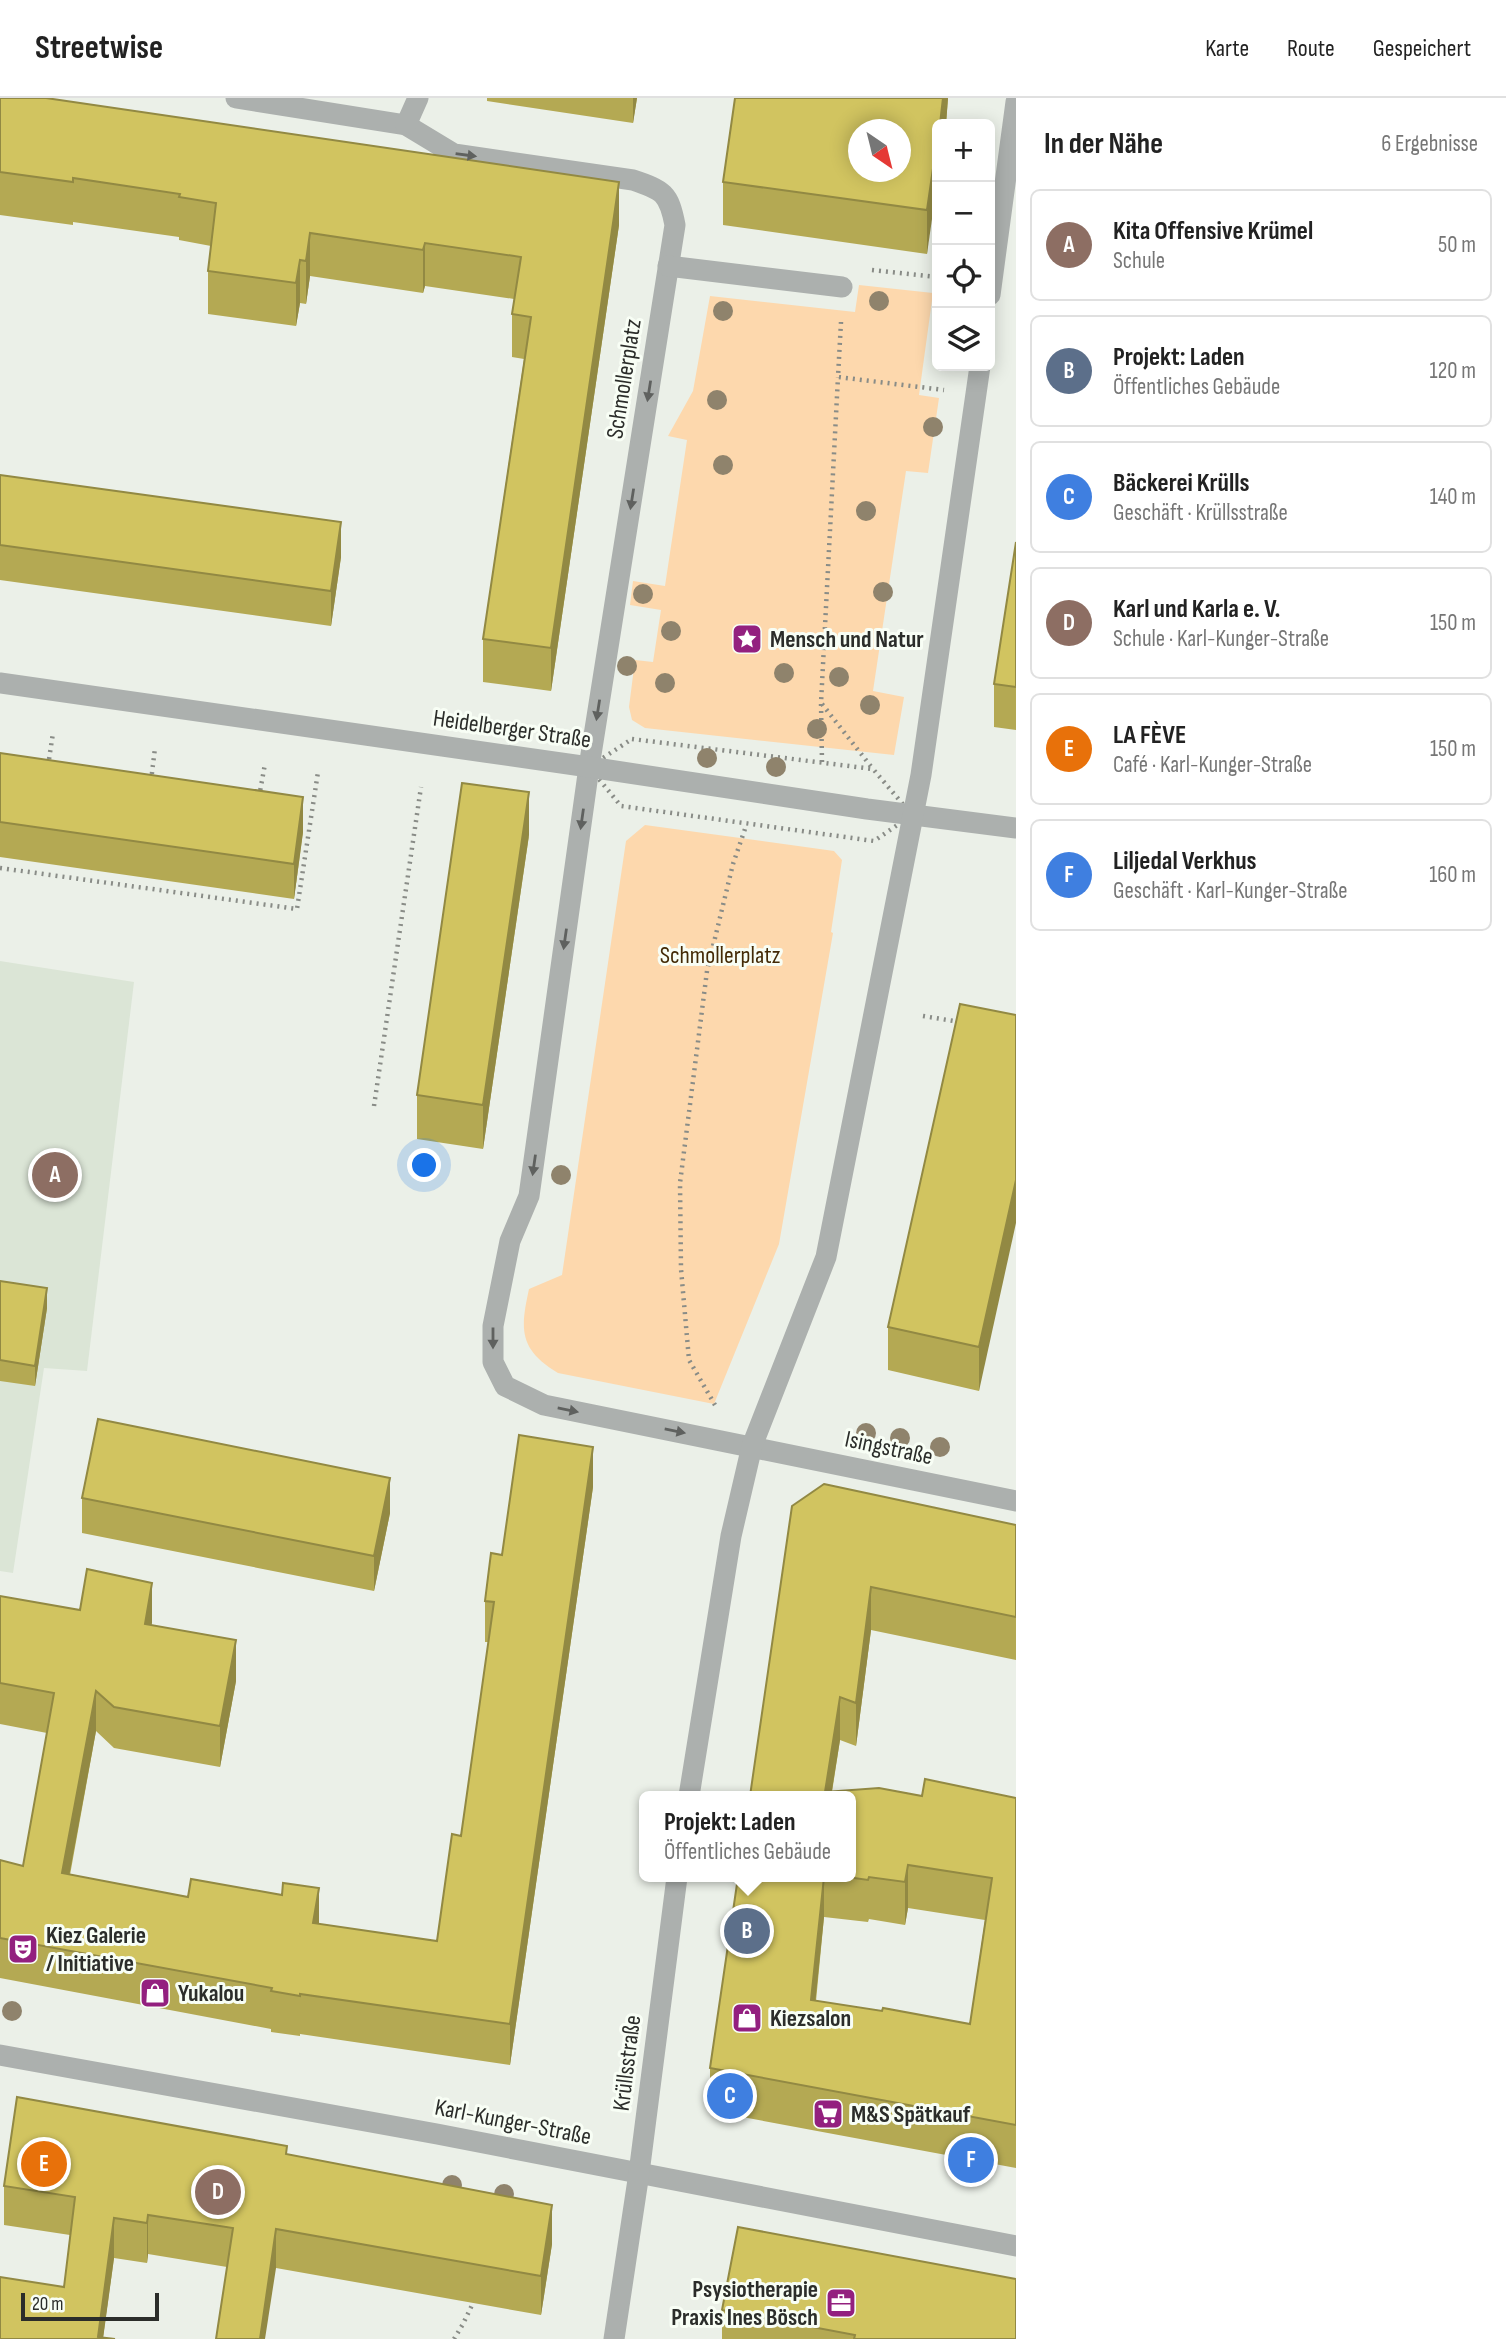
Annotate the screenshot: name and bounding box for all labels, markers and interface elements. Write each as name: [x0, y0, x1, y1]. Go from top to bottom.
text: Streetwise: [35, 28, 163, 68]
text: Karte: [1205, 34, 1249, 63]
text: Route: [1287, 34, 1335, 63]
text: Gespeichert: [1373, 34, 1471, 63]
north arrow: [848, 119, 911, 182]
map controls: [932, 119, 995, 371]
button: +: [932, 119, 995, 182]
text: In der Nähe: [1044, 126, 1163, 162]
text: 6 Ergebnisse: [1381, 130, 1478, 158]
one-way arrow: [455, 150, 477, 161]
button: −: [932, 182, 995, 245]
text: Kita Offensive Krümel: [1113, 216, 1313, 247]
text: A: [1064, 231, 1074, 259]
text: 50 m: [1438, 231, 1476, 259]
button: locate: [932, 245, 995, 308]
text: Schule: [1113, 247, 1165, 275]
button: layers: [932, 308, 995, 371]
street label: Schmollerplatz: [600, 317, 648, 441]
text: Projekt: Laden: [1113, 342, 1245, 373]
text: B: [1064, 357, 1074, 385]
text: 120 m: [1430, 357, 1476, 385]
text: Öffentliches Gebäude: [1113, 373, 1280, 401]
one-way arrow: [643, 381, 654, 403]
text: Bäckerei Krülls: [1113, 468, 1249, 499]
text: C: [1063, 483, 1075, 511]
text: 140 m: [1430, 483, 1476, 511]
one-way arrow: [626, 488, 637, 510]
text: Geschäft · Krüllsstraße: [1113, 499, 1288, 527]
text: Karl und Karla e. V.: [1113, 594, 1280, 625]
text: D: [1063, 609, 1075, 637]
text: 150 m: [1430, 609, 1476, 637]
place icon: Mensch und Natur: [730, 622, 764, 656]
place label: Mensch und Natur: [770, 625, 924, 654]
text: Schule · Karl-Kunger-Straße: [1113, 625, 1329, 653]
one-way arrow: [592, 699, 603, 721]
street label: Heidelberger Straße: [431, 704, 593, 754]
text: LA FÈVE: [1113, 720, 1186, 751]
text: E: [1064, 735, 1074, 763]
text: 150 m: [1430, 735, 1476, 763]
text: Café · Karl-Kunger-Straße: [1113, 751, 1312, 779]
one-way arrow: [576, 808, 587, 830]
text: Liljedal Verkhus: [1113, 846, 1257, 877]
text: F: [1064, 861, 1074, 889]
text: 160 m: [1429, 861, 1476, 889]
text: Geschäft · Karl-Kunger-Straße: [1113, 877, 1347, 905]
one-way arrow: [559, 929, 570, 951]
park label: Schmollerplatz: [660, 941, 781, 970]
your location: [407, 1148, 441, 1182]
pin: A: [32, 1149, 78, 1201]
one-way arrow: [528, 1154, 539, 1176]
one-way arrow: [487, 1327, 499, 1349]
one-way arrow: [557, 1405, 579, 1416]
one-way arrow: [664, 1425, 686, 1436]
street label: Isingstraße: [842, 1425, 936, 1471]
popup: [639, 1791, 856, 1882]
text: Projekt: Laden: [664, 1807, 796, 1838]
text: Öffentliches Gebäude: [664, 1838, 831, 1866]
pin: B: [724, 1905, 770, 1957]
place label: Kiez Galerie / Initiative: [46, 1921, 146, 1978]
theatre icon: Kiez Galerie / Initiative: [6, 1932, 40, 1966]
shop icon: Yukalou: [138, 1976, 172, 2010]
place label: Yukalou: [178, 1979, 244, 2008]
shop icon: Kiezsalon: [730, 2001, 764, 2035]
place label: Kiezsalon: [770, 2004, 851, 2033]
street label: Krüllsstraße: [607, 2013, 647, 2113]
pin: C: [707, 2070, 753, 2122]
street label: Karl-Kunger-Straße: [432, 2093, 594, 2151]
supermarket icon: M&S Spätkauf: [811, 2097, 845, 2131]
place label: M&S Spätkauf: [851, 2100, 971, 2129]
pin: F: [948, 2134, 994, 2186]
pin: E: [21, 2138, 67, 2190]
pin: D: [195, 2166, 241, 2218]
place label: Psysiotherapie Praxis Ines Bösch: [671, 2275, 818, 2332]
office icon: Psysiotherapie Praxis Ines Bösch: [824, 2286, 858, 2320]
scale bar: [21, 2290, 159, 2322]
text: 20 m: [32, 2293, 64, 2316]

